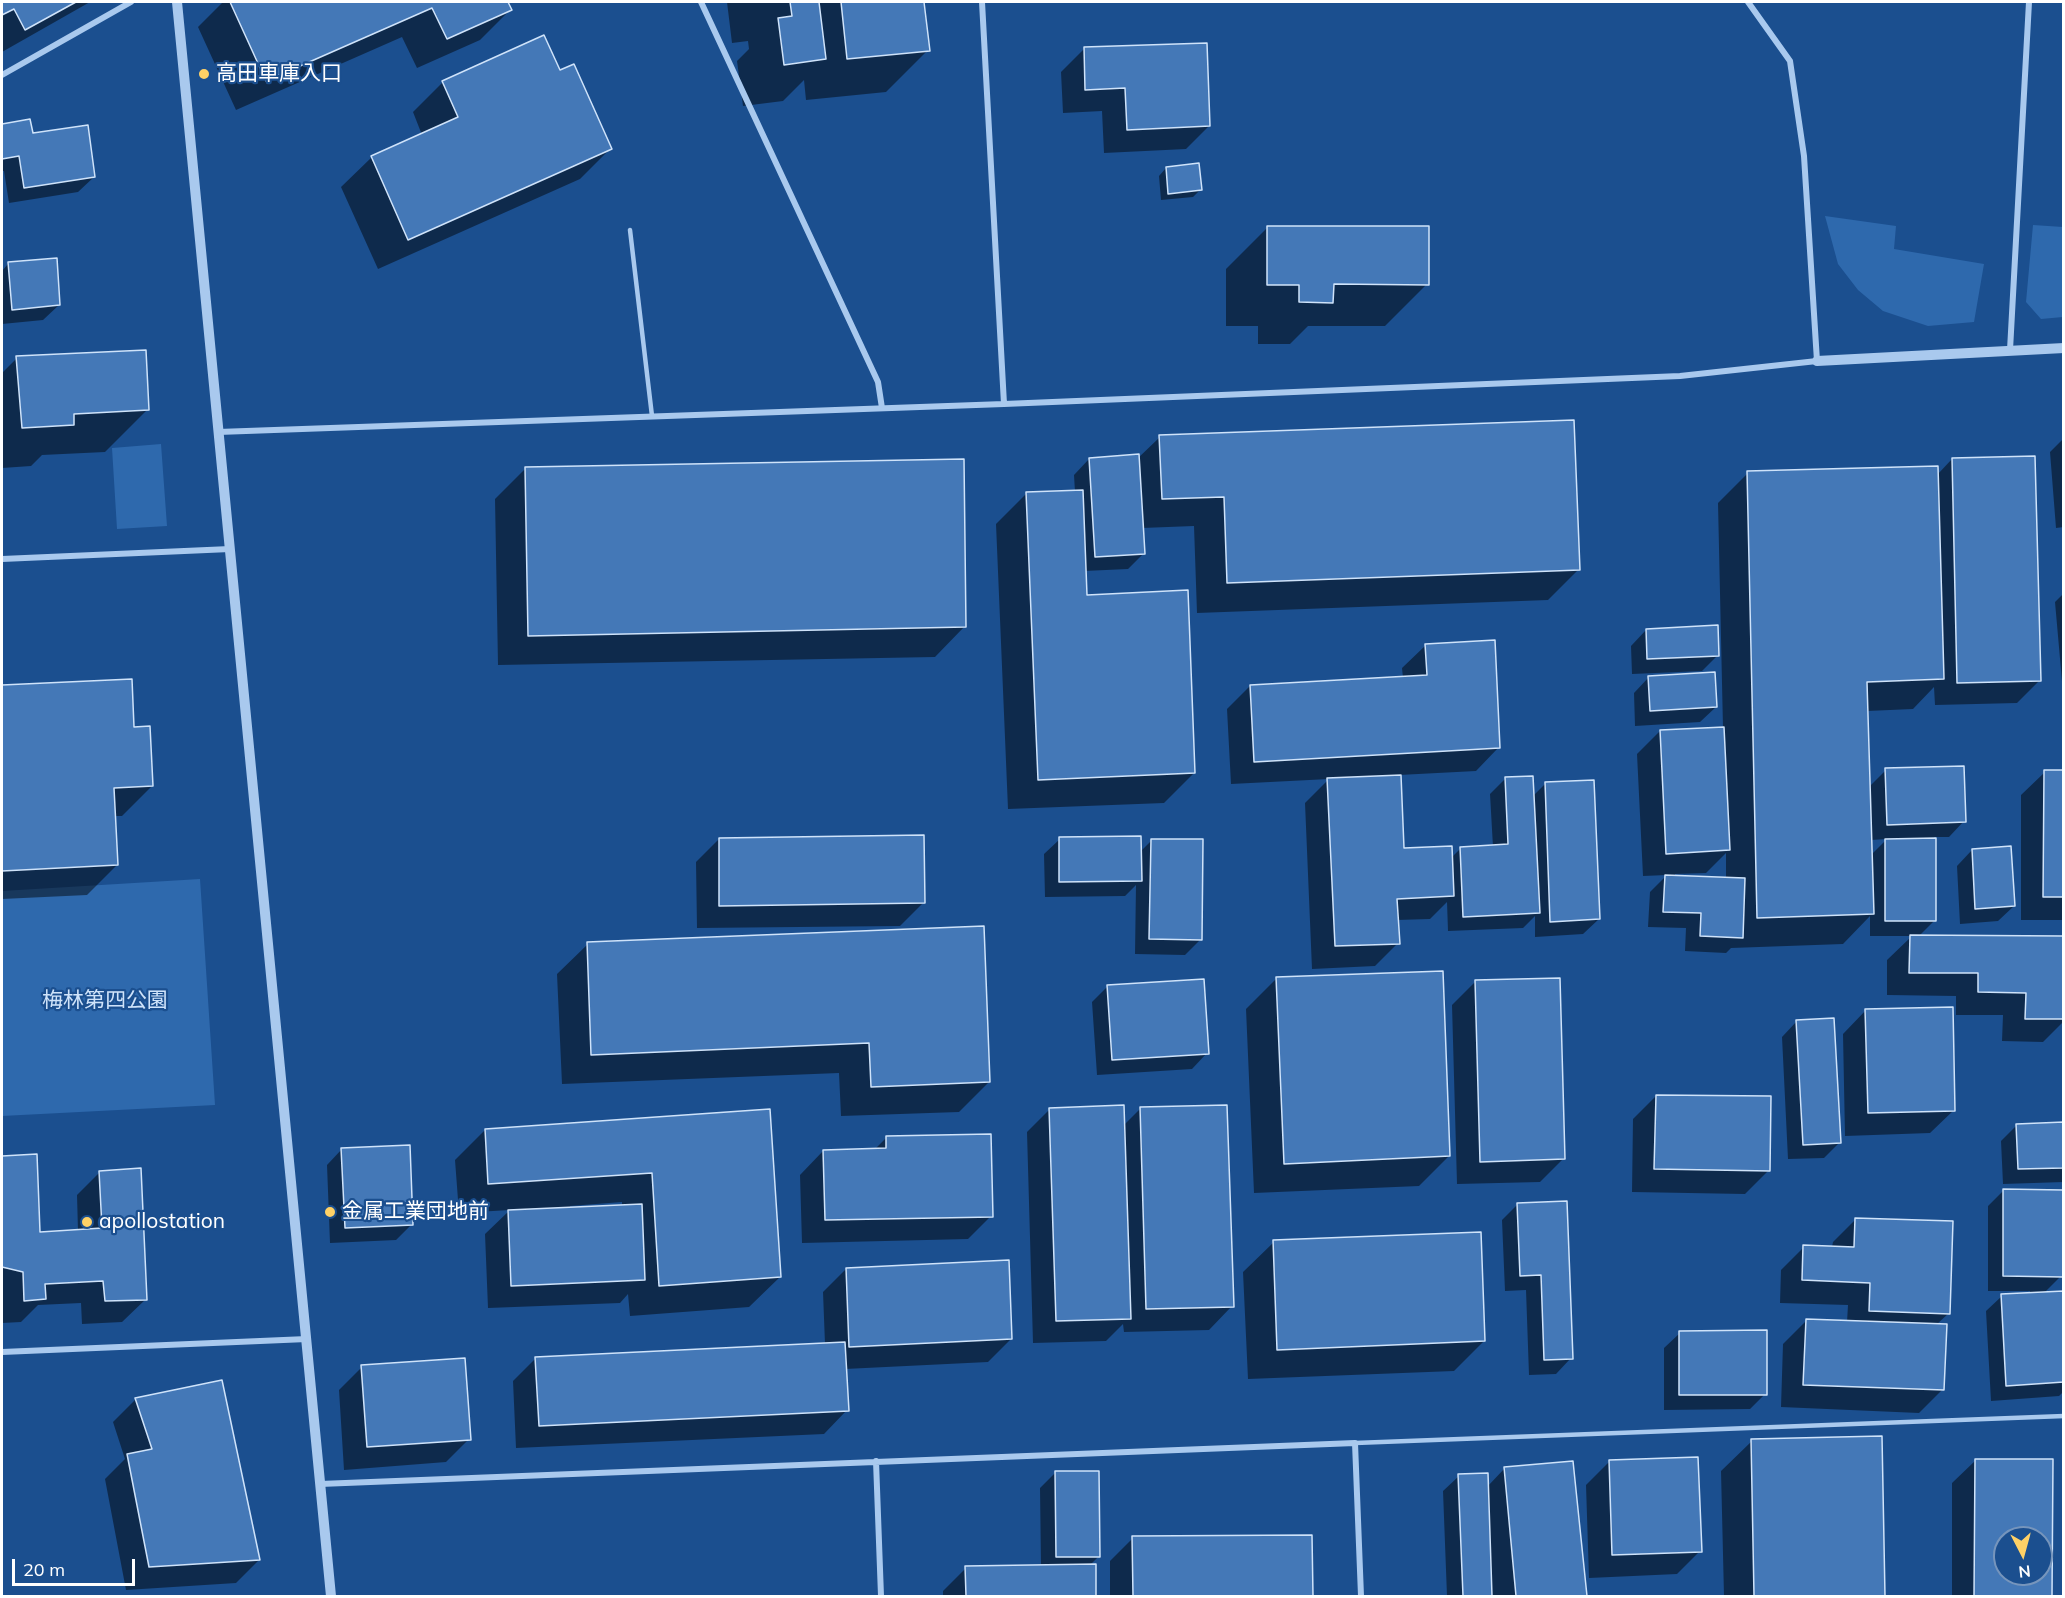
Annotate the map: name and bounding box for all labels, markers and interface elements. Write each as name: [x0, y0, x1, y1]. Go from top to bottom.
place label: 高田車庫入口: [216, 61, 342, 87]
marker: 高田車庫入口: [197, 67, 211, 81]
park label: 梅林第四公園: [42, 988, 168, 1014]
place label: 金属工業団地前: [342, 1199, 489, 1225]
marker: 金属工業団地前: [323, 1205, 337, 1219]
place label: apollostation: [99, 1209, 225, 1235]
marker: apollostation: [80, 1215, 94, 1229]
north arrow: [1993, 1526, 2053, 1586]
scale bar: [15, 1547, 138, 1585]
text: 20 m: [23, 1558, 65, 1581]
text: N: [2018, 1561, 2032, 1582]

